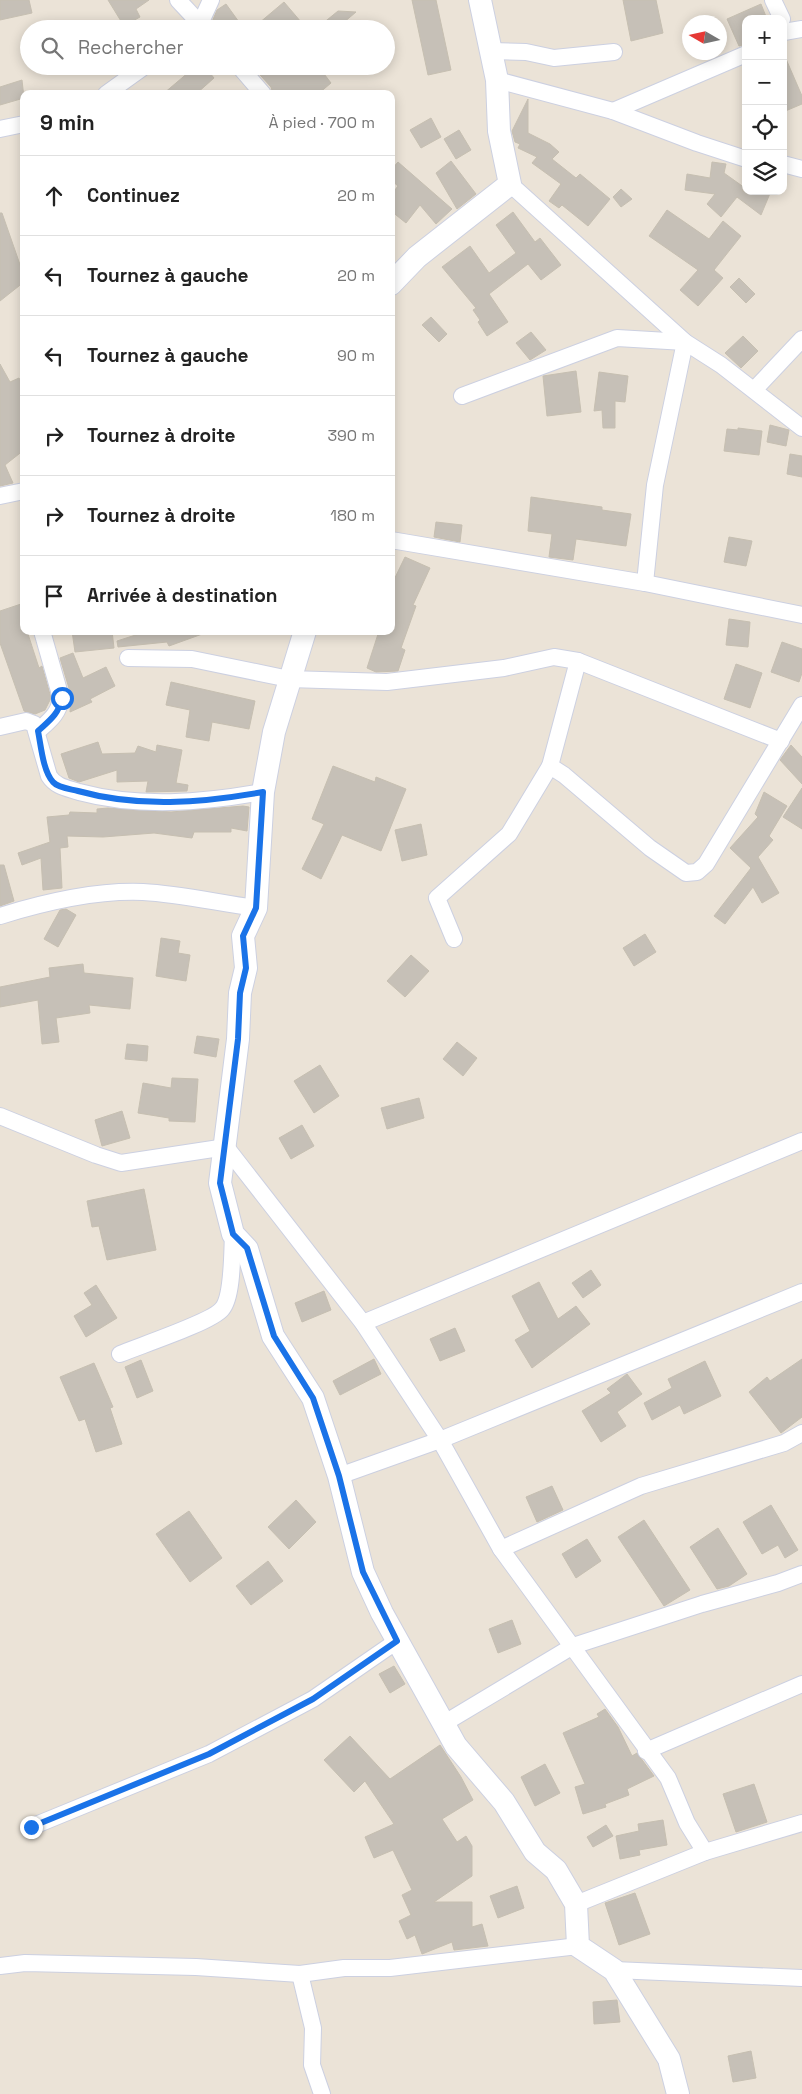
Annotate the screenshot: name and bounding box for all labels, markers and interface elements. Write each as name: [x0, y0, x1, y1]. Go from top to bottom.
north arrow: [682, 15, 727, 60]
map controls: [742, 15, 787, 195]
button: +: [742, 15, 787, 60]
search box: [20, 20, 395, 75]
icon: search: [38, 34, 66, 62]
text: Rechercher: [78, 35, 184, 60]
button: −: [742, 60, 787, 105]
button: locate: [742, 105, 787, 150]
text: 9 min: [40, 109, 95, 136]
text: À pied · 700 m: [269, 112, 375, 133]
button: layers: [742, 150, 787, 195]
icon: ahead: [40, 182, 68, 210]
text: Continuez: [87, 183, 180, 208]
text: 20 m: [337, 185, 375, 206]
icon: left: [40, 262, 68, 290]
text: Tournez à gauche: [87, 263, 249, 288]
text: 20 m: [337, 265, 375, 286]
icon: left: [40, 342, 68, 370]
text: Tournez à gauche: [87, 343, 249, 368]
text: 90 m: [337, 345, 375, 366]
icon: right: [40, 422, 68, 450]
text: Tournez à droite: [87, 423, 236, 448]
text: 390 m: [327, 425, 375, 446]
icon: right: [40, 502, 68, 530]
text: Tournez à droite: [87, 503, 236, 528]
text: 180 m: [330, 505, 375, 526]
icon: arrive: [40, 582, 68, 610]
text: Arrivée à destination: [87, 583, 277, 608]
route start: [51, 687, 74, 710]
route end: [20, 1816, 43, 1839]

